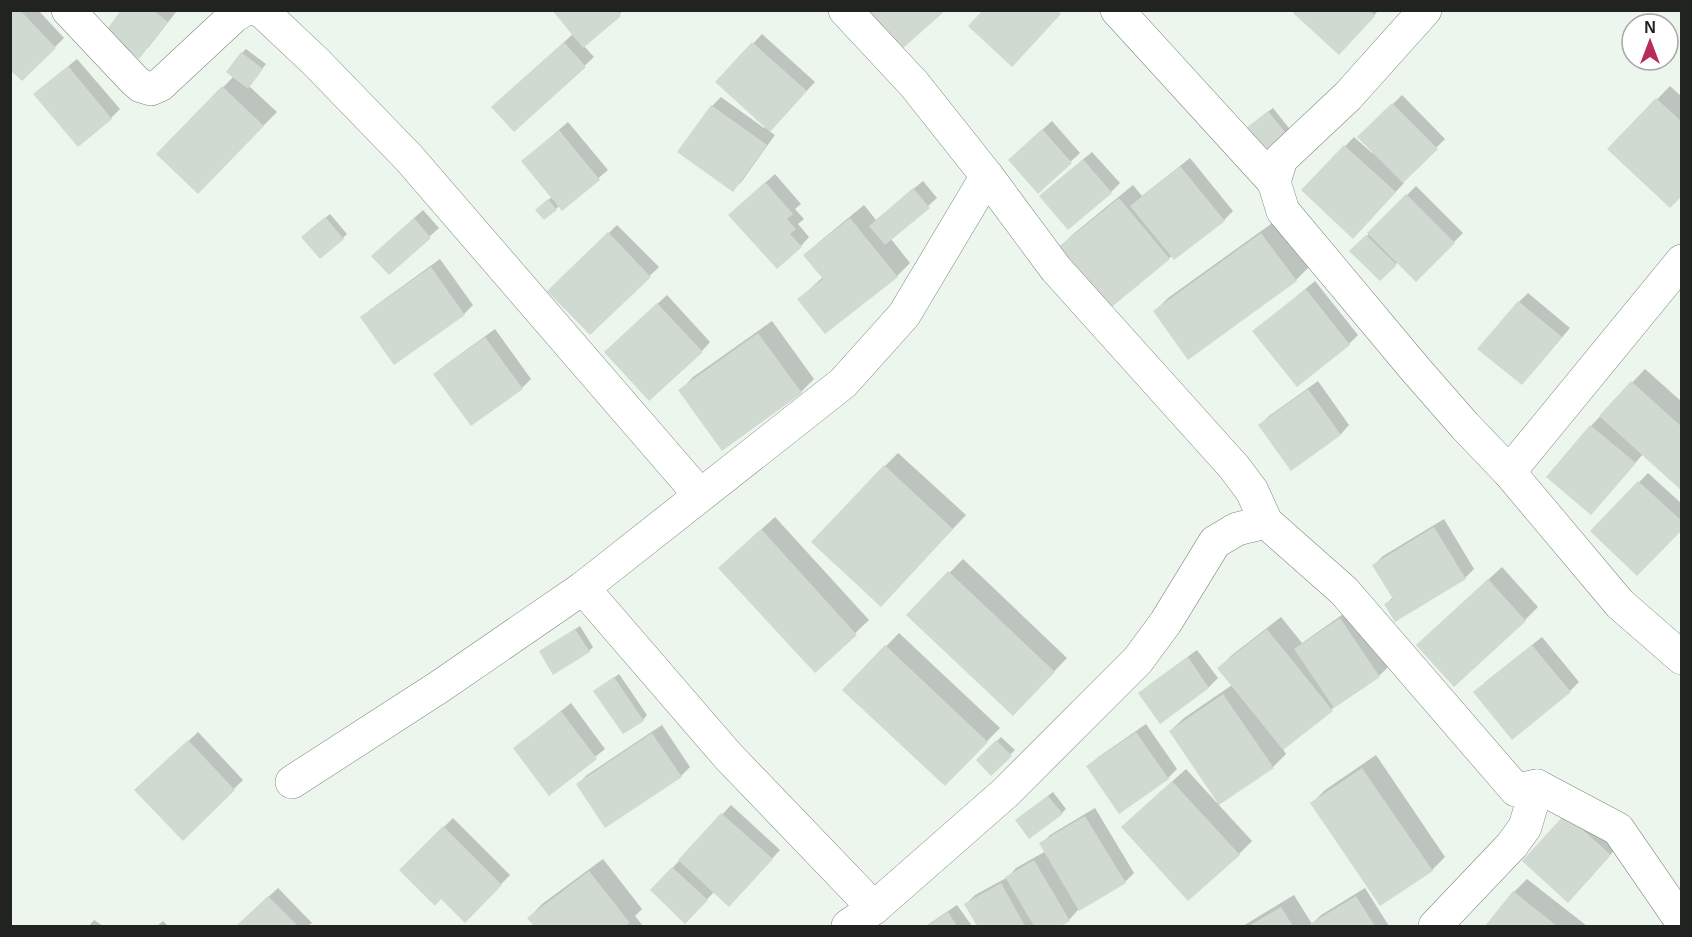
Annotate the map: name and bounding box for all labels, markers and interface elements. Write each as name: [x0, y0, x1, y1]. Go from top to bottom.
north arrow: [1620, 12, 1680, 72]
text: N: [1644, 19, 1656, 36]

